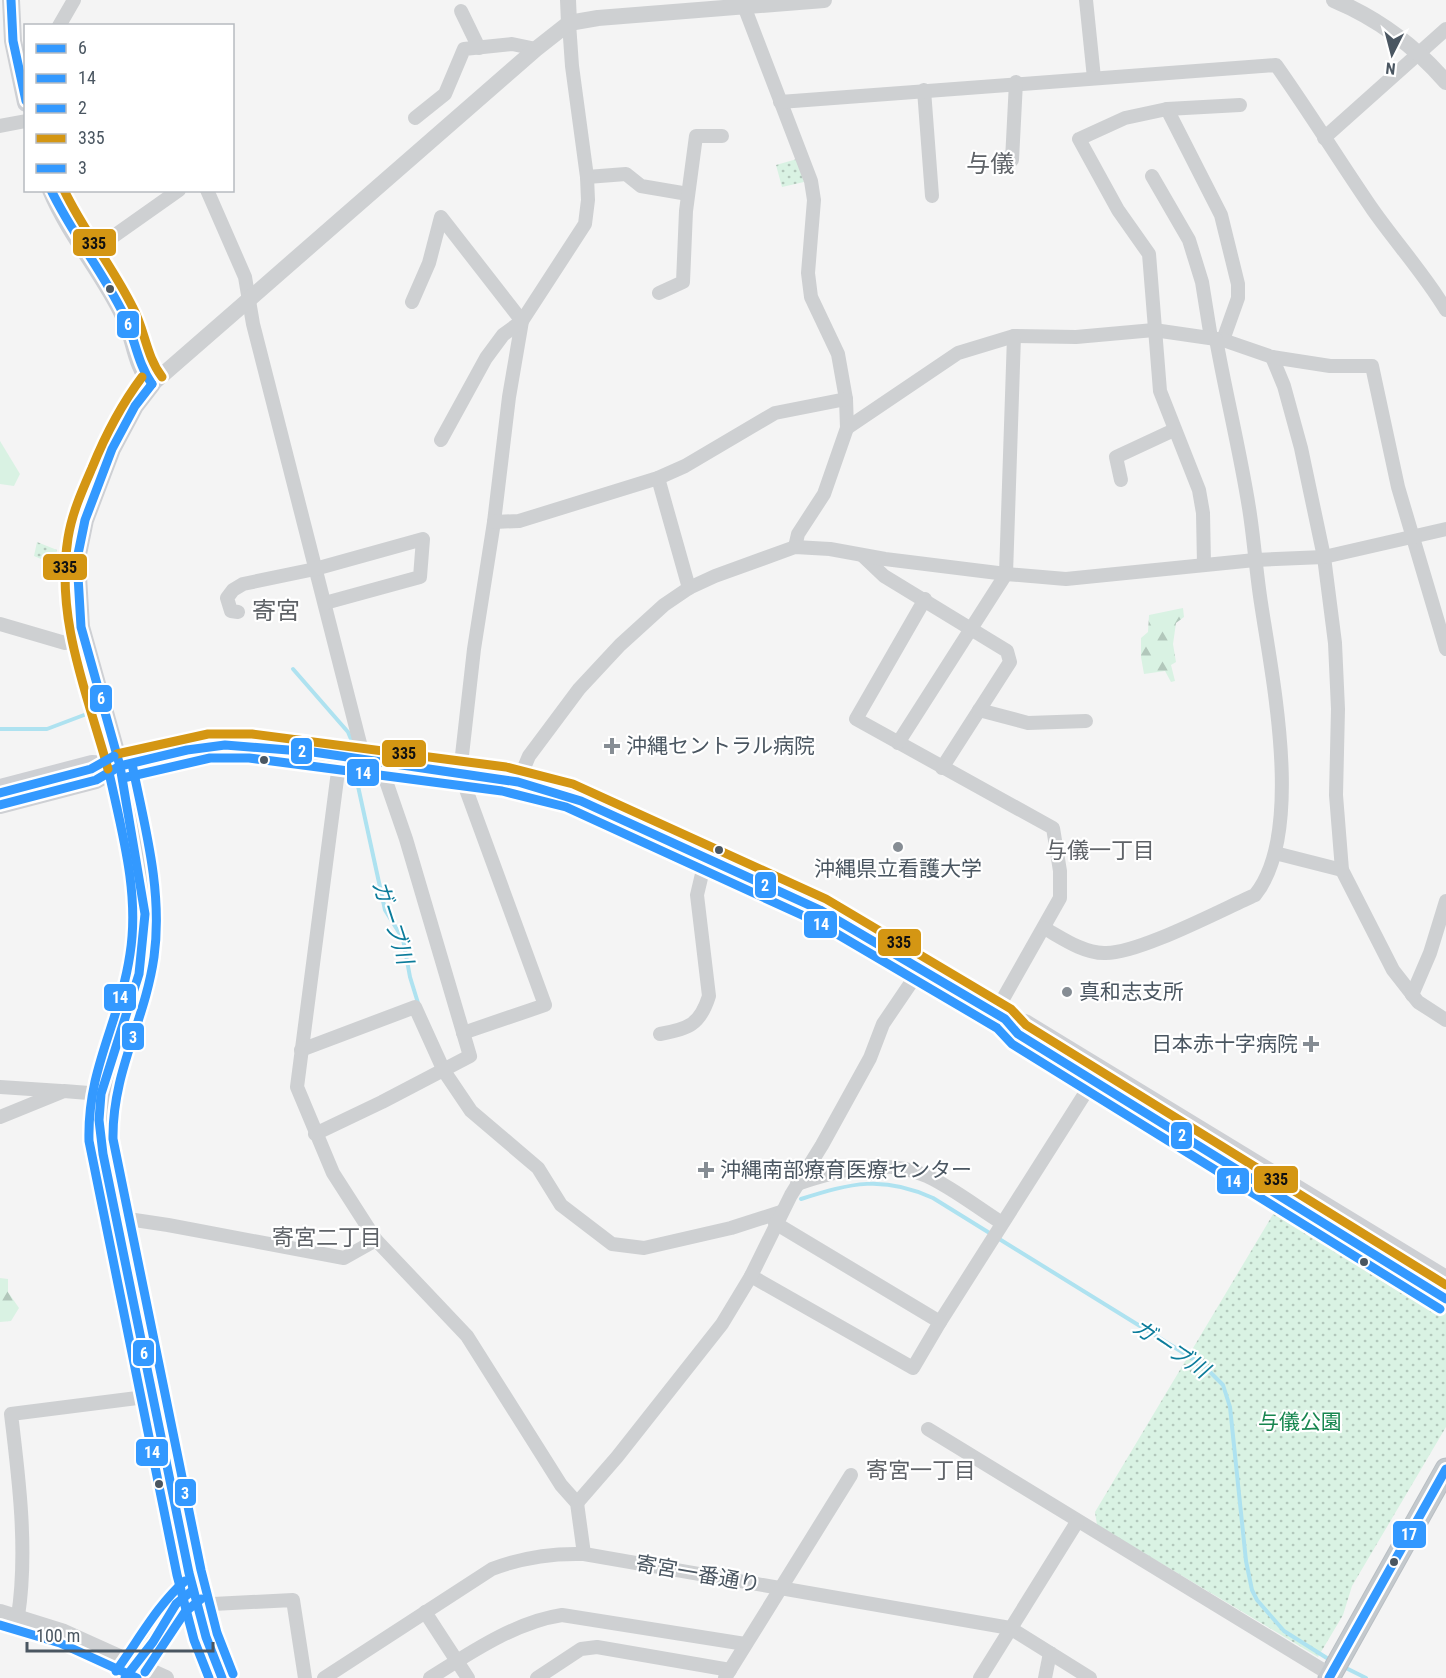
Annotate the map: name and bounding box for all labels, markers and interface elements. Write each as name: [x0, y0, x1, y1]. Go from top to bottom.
legend: [24, 24, 234, 192]
north arrow: [1362, 24, 1422, 84]
text: 6: [78, 37, 87, 58]
text: N: [1385, 58, 1396, 78]
text: 14: [78, 67, 96, 88]
text: 2: [78, 97, 87, 118]
text: 335: [78, 127, 105, 148]
district label: 与儀: [966, 150, 1014, 178]
text: 3: [78, 157, 87, 178]
line badge: 335: [72, 228, 117, 257]
text: 335: [82, 234, 106, 253]
unlabelled marker: [104, 283, 116, 295]
line badge: 6: [116, 310, 140, 339]
text: 6: [124, 315, 132, 334]
line badge: 335: [42, 553, 88, 581]
text: 335: [53, 558, 77, 577]
district label: 寄宮: [252, 597, 300, 625]
line badge: 6: [89, 684, 113, 713]
text: 6: [97, 689, 105, 708]
place label: 沖縄セントラル病院: [626, 734, 815, 758]
line badge: 2: [290, 737, 313, 765]
marker: 沖縄セントラル病院: [603, 737, 621, 755]
line badge: 335: [381, 739, 427, 768]
text: 2: [298, 742, 306, 761]
text: 335: [392, 744, 416, 763]
unlabelled marker: [258, 754, 270, 766]
line badge: 14: [346, 758, 380, 787]
text: 14: [355, 764, 371, 783]
district label: 与儀一丁目: [1045, 838, 1155, 863]
marker: 沖縄県立看護大学: [891, 840, 905, 854]
unlabelled marker: [713, 844, 725, 856]
place label: 沖縄県立看護大学: [814, 857, 982, 881]
line badge: 2: [754, 871, 777, 899]
text: 2: [761, 876, 769, 895]
water label: ガーブ川: [367, 877, 418, 969]
line badge: 14: [803, 910, 838, 939]
text: 14: [813, 915, 829, 934]
line badge: 335: [877, 928, 922, 957]
text: 335: [887, 933, 911, 952]
place label: 真和志支所: [1079, 980, 1184, 1004]
line badge: 14: [103, 983, 137, 1012]
marker: 真和志支所: [1060, 985, 1074, 999]
text: 14: [112, 988, 128, 1007]
line badge: 3: [121, 1022, 145, 1051]
text: 3: [129, 1028, 137, 1047]
place label: 日本赤十字病院: [1151, 1032, 1298, 1056]
marker: 日本赤十字病院: [1302, 1035, 1320, 1053]
line badge: 2: [1170, 1121, 1193, 1150]
text: 2: [1178, 1126, 1186, 1145]
place label: 沖縄南部療育医療センター: [720, 1158, 972, 1182]
marker: 沖縄南部療育医療センター: [697, 1161, 715, 1179]
line badge: 335: [1253, 1165, 1299, 1194]
line badge: 14: [1216, 1167, 1250, 1195]
text: 335: [1264, 1170, 1288, 1189]
text: 14: [1225, 1172, 1241, 1191]
district label: 寄宮二丁目: [272, 1225, 382, 1250]
unlabelled marker: [1358, 1256, 1370, 1268]
water label: ガーブ川: [1128, 1314, 1215, 1384]
line badge: 6: [132, 1339, 155, 1367]
text: 6: [140, 1344, 148, 1363]
park label: 与儀公園: [1258, 1410, 1342, 1434]
line badge: 14: [135, 1438, 169, 1467]
text: 14: [144, 1443, 160, 1462]
district label: 寄宮一丁目: [866, 1458, 976, 1483]
unlabelled marker: [153, 1478, 165, 1490]
line badge: 3: [174, 1478, 197, 1507]
text: 3: [181, 1484, 189, 1503]
line badge: 17: [1392, 1520, 1427, 1549]
text: 17: [1401, 1525, 1417, 1544]
street label: 寄宮一番通り: [634, 1551, 762, 1597]
unlabelled marker: [1388, 1556, 1400, 1568]
scale bar: [27, 1615, 213, 1653]
text: 100 m: [36, 1625, 80, 1646]

